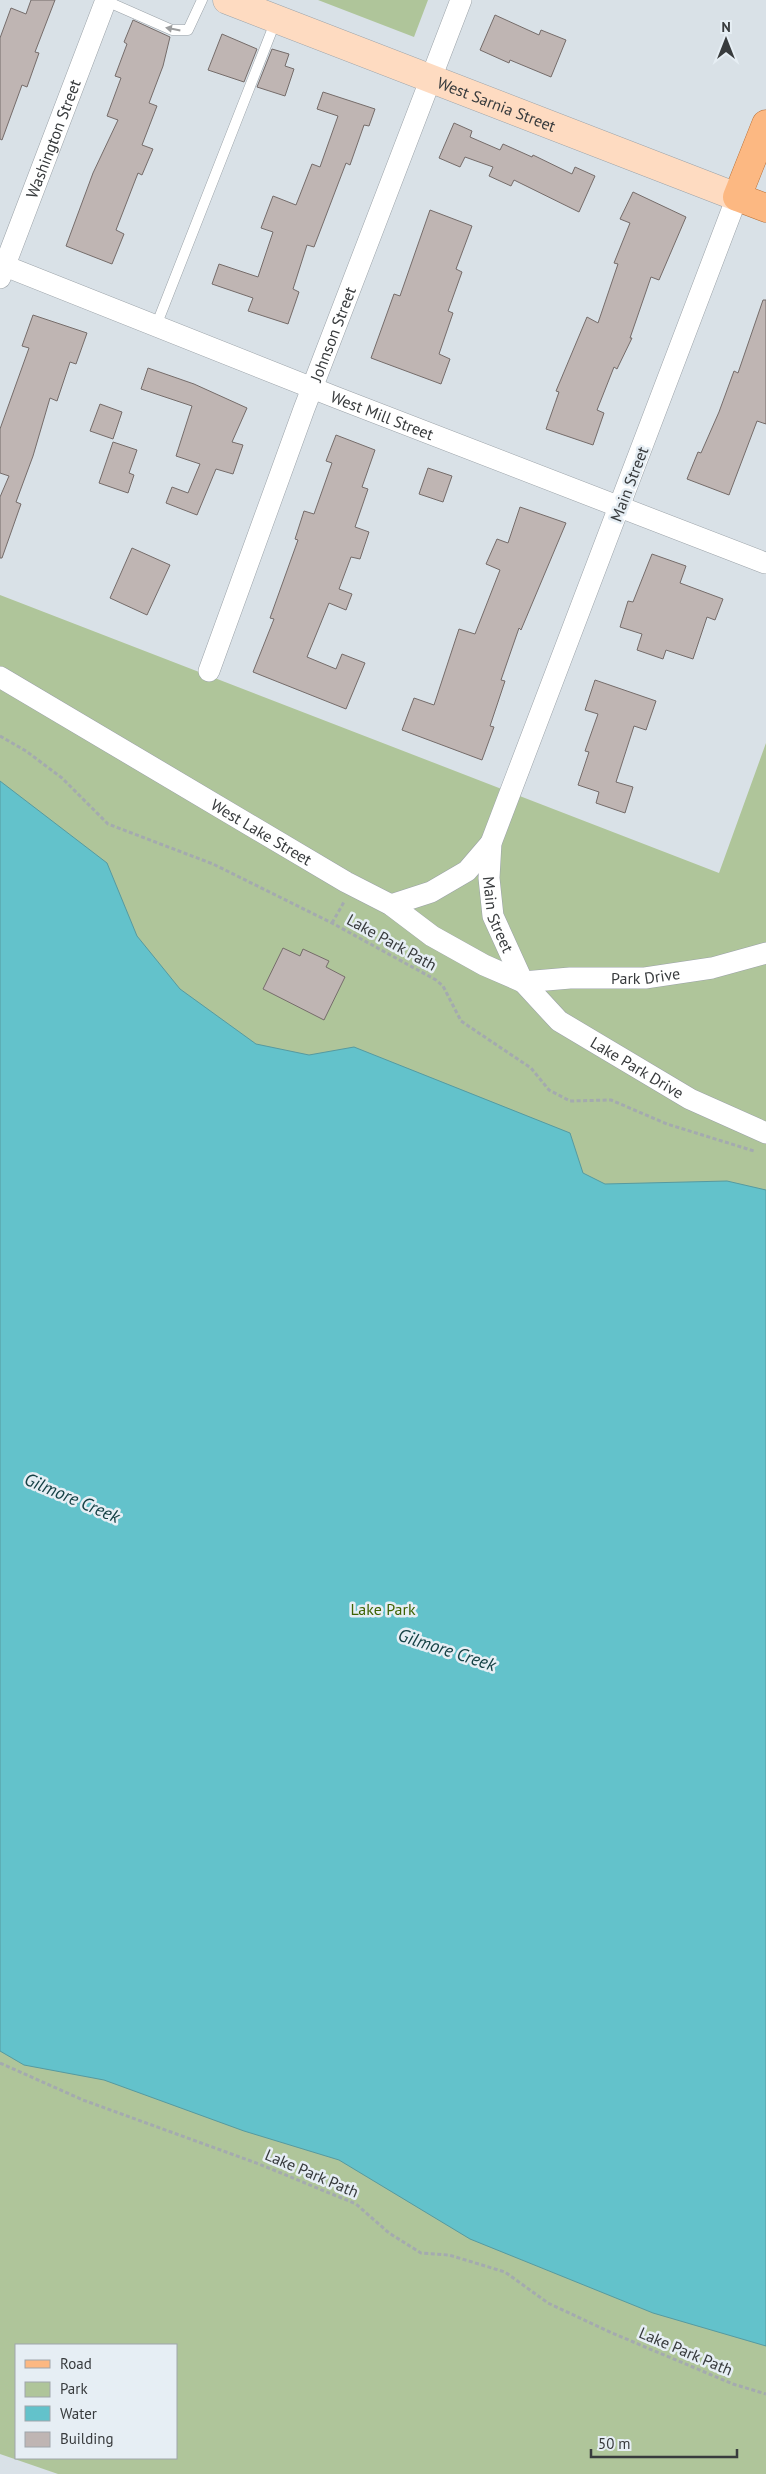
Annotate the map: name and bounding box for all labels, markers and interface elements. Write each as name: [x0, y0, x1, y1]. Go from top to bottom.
north arrow: [701, 15, 751, 65]
text: N: [721, 18, 731, 36]
one-way arrow: [165, 24, 181, 32]
street label: West Sarnia Street: [435, 72, 559, 136]
street label: Washington Street: [21, 76, 85, 201]
street label: Johnson Street: [305, 283, 360, 385]
street label: West Mill Street: [328, 386, 437, 444]
street label: Main Street: [606, 443, 653, 524]
street label: West Lake Street: [207, 794, 316, 870]
street label: Main Street: [479, 875, 518, 956]
street label: Lake Park Path: [344, 909, 440, 975]
street label: Park Drive: [611, 963, 681, 988]
street label: Lake Park Drive: [587, 1032, 687, 1103]
water label: Gilmore Creek: [21, 1467, 124, 1528]
park label: Lake Park: [350, 1599, 416, 1619]
water label: Gilmore Creek: [395, 1623, 500, 1676]
street label: Lake Park Path: [262, 2144, 362, 2202]
street label: Lake Park Path: [636, 2322, 736, 2380]
legend: [15, 2344, 178, 2459]
text: Road: [60, 2354, 92, 2373]
text: Park: [60, 2379, 88, 2398]
text: Water: [60, 2404, 97, 2423]
scale bar: [591, 2426, 737, 2458]
text: Building: [60, 2429, 114, 2448]
text: 50 m: [598, 2434, 631, 2453]

